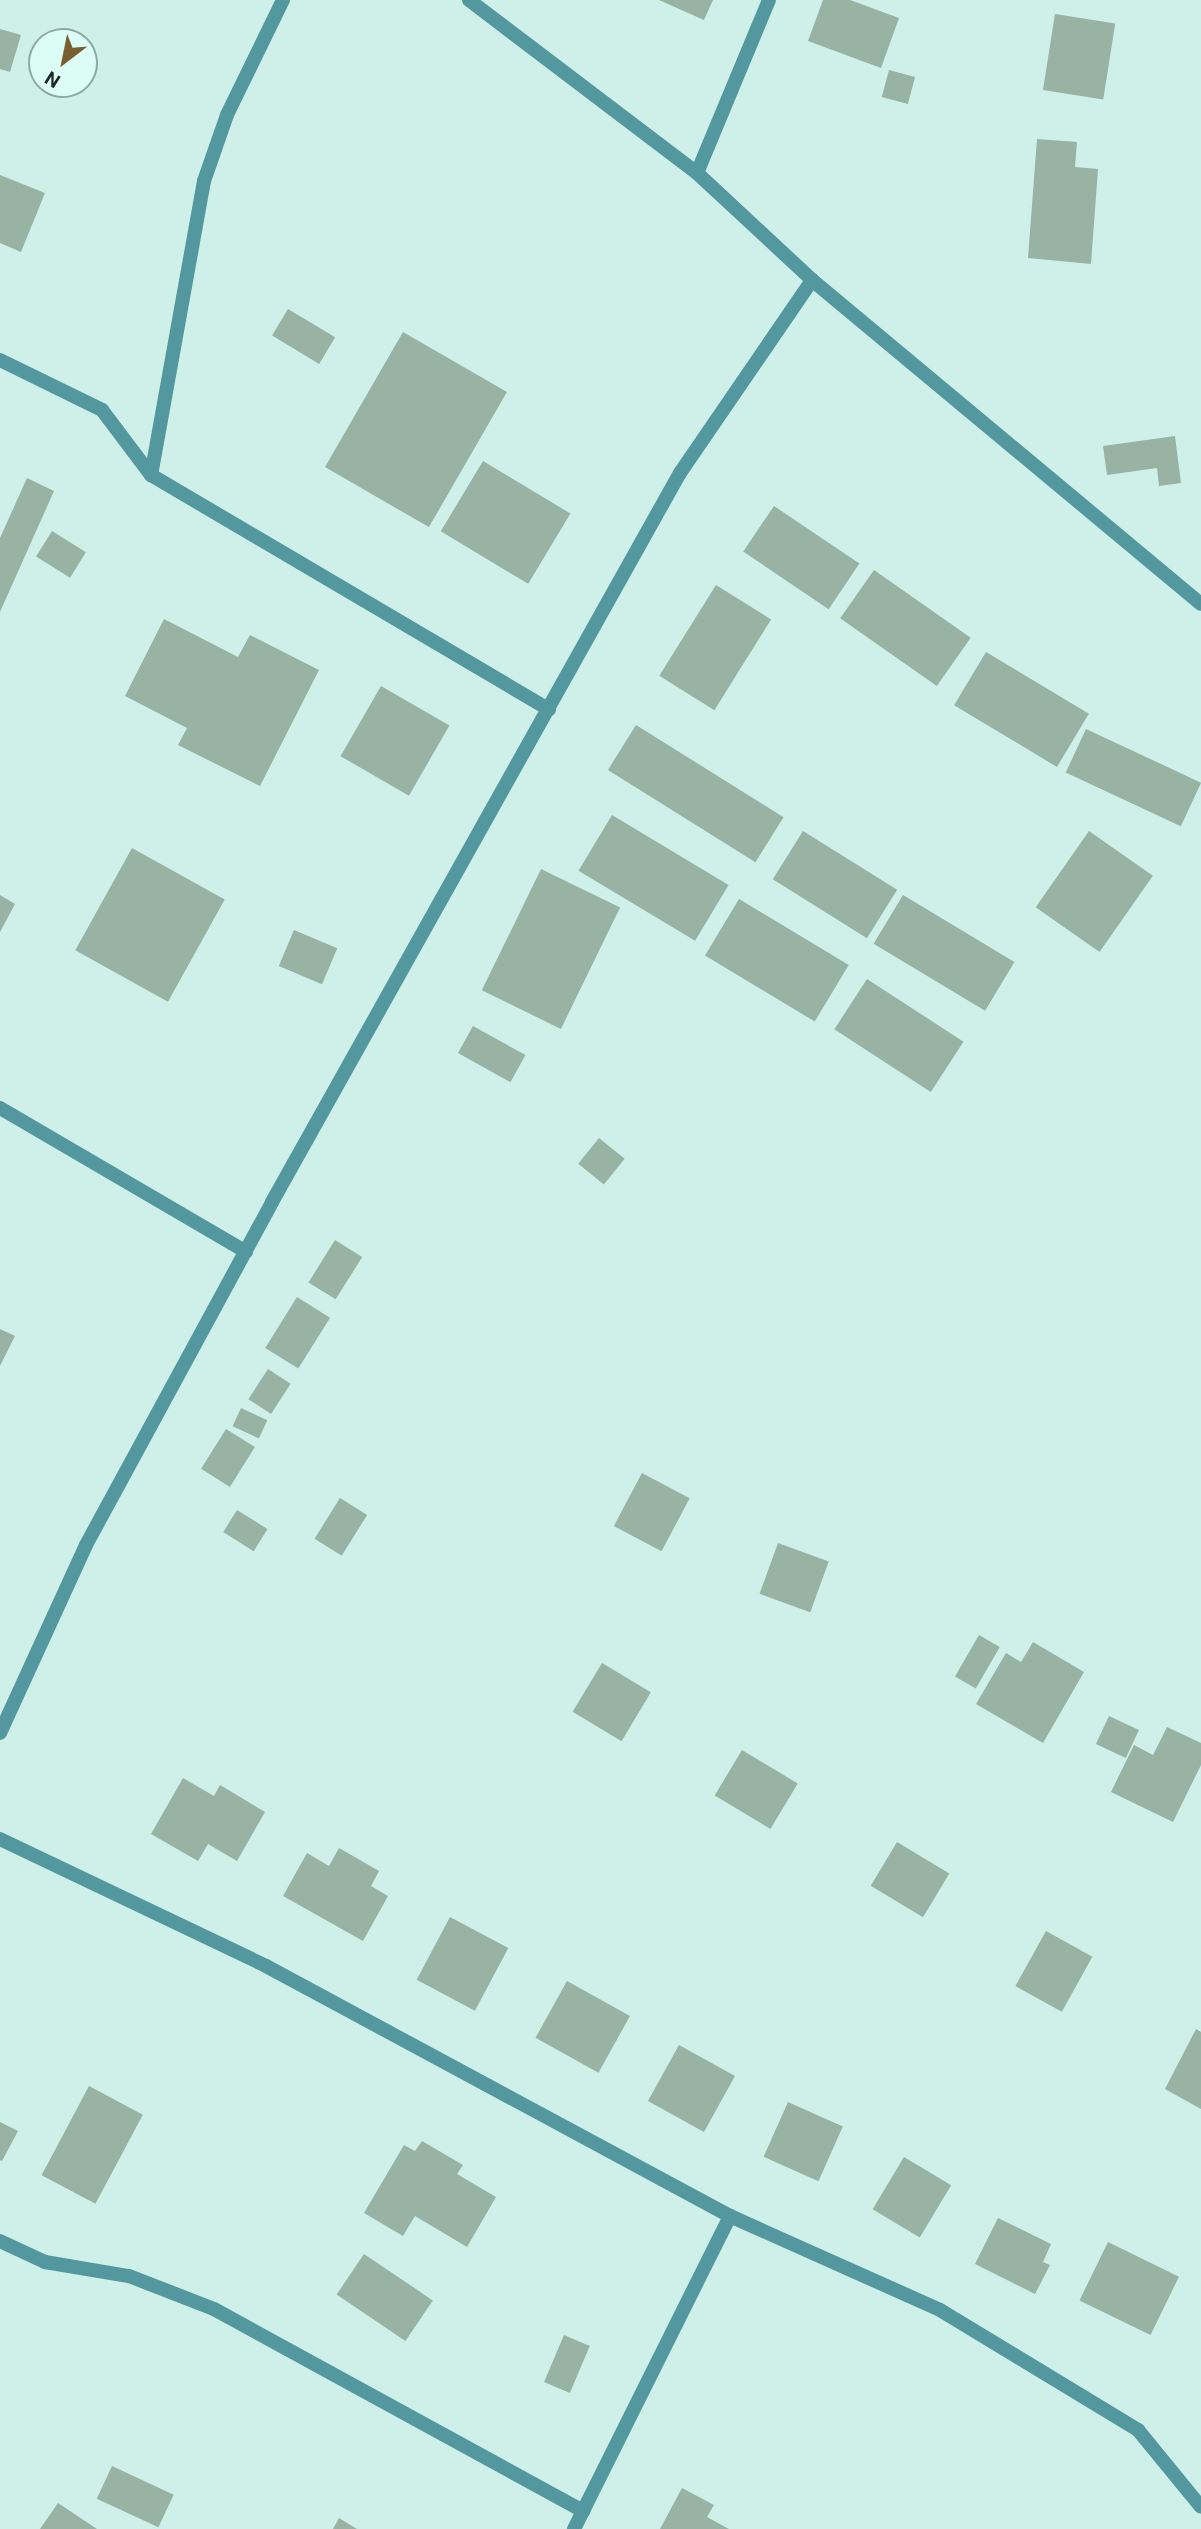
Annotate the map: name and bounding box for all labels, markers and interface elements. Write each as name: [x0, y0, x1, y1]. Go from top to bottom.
north arrow: [28, 28, 98, 98]
text: N: [41, 66, 64, 93]

